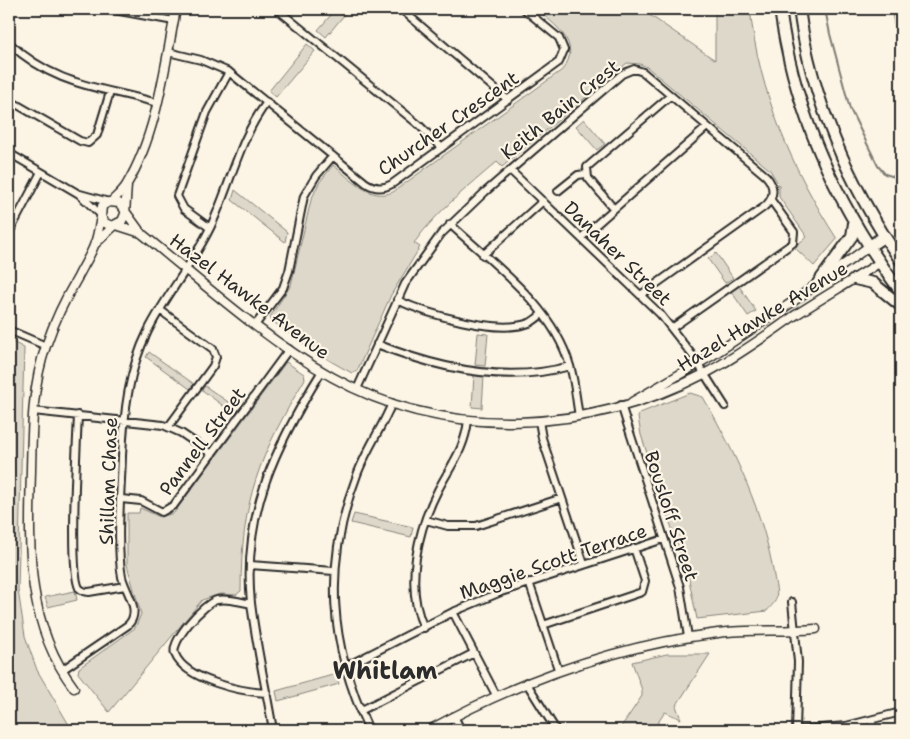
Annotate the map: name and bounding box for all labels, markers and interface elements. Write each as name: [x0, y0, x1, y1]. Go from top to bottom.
street label: Keith Bain Crest: [496, 54, 625, 165]
street label: Churcher Crescent: [373, 65, 524, 181]
street label: Danaher Street: [558, 196, 677, 311]
street label: Hazel Hawke Avenue: [164, 228, 335, 365]
street label: Hazel Hawke Avenue: [672, 256, 852, 377]
street label: Pannell Street: [153, 382, 251, 500]
street label: Shillam Chase: [94, 417, 123, 545]
street label: Bousloff Street: [639, 448, 704, 585]
street label: Maggie Scott Terrace: [456, 518, 650, 605]
district label: Whitlam: [333, 655, 438, 687]

